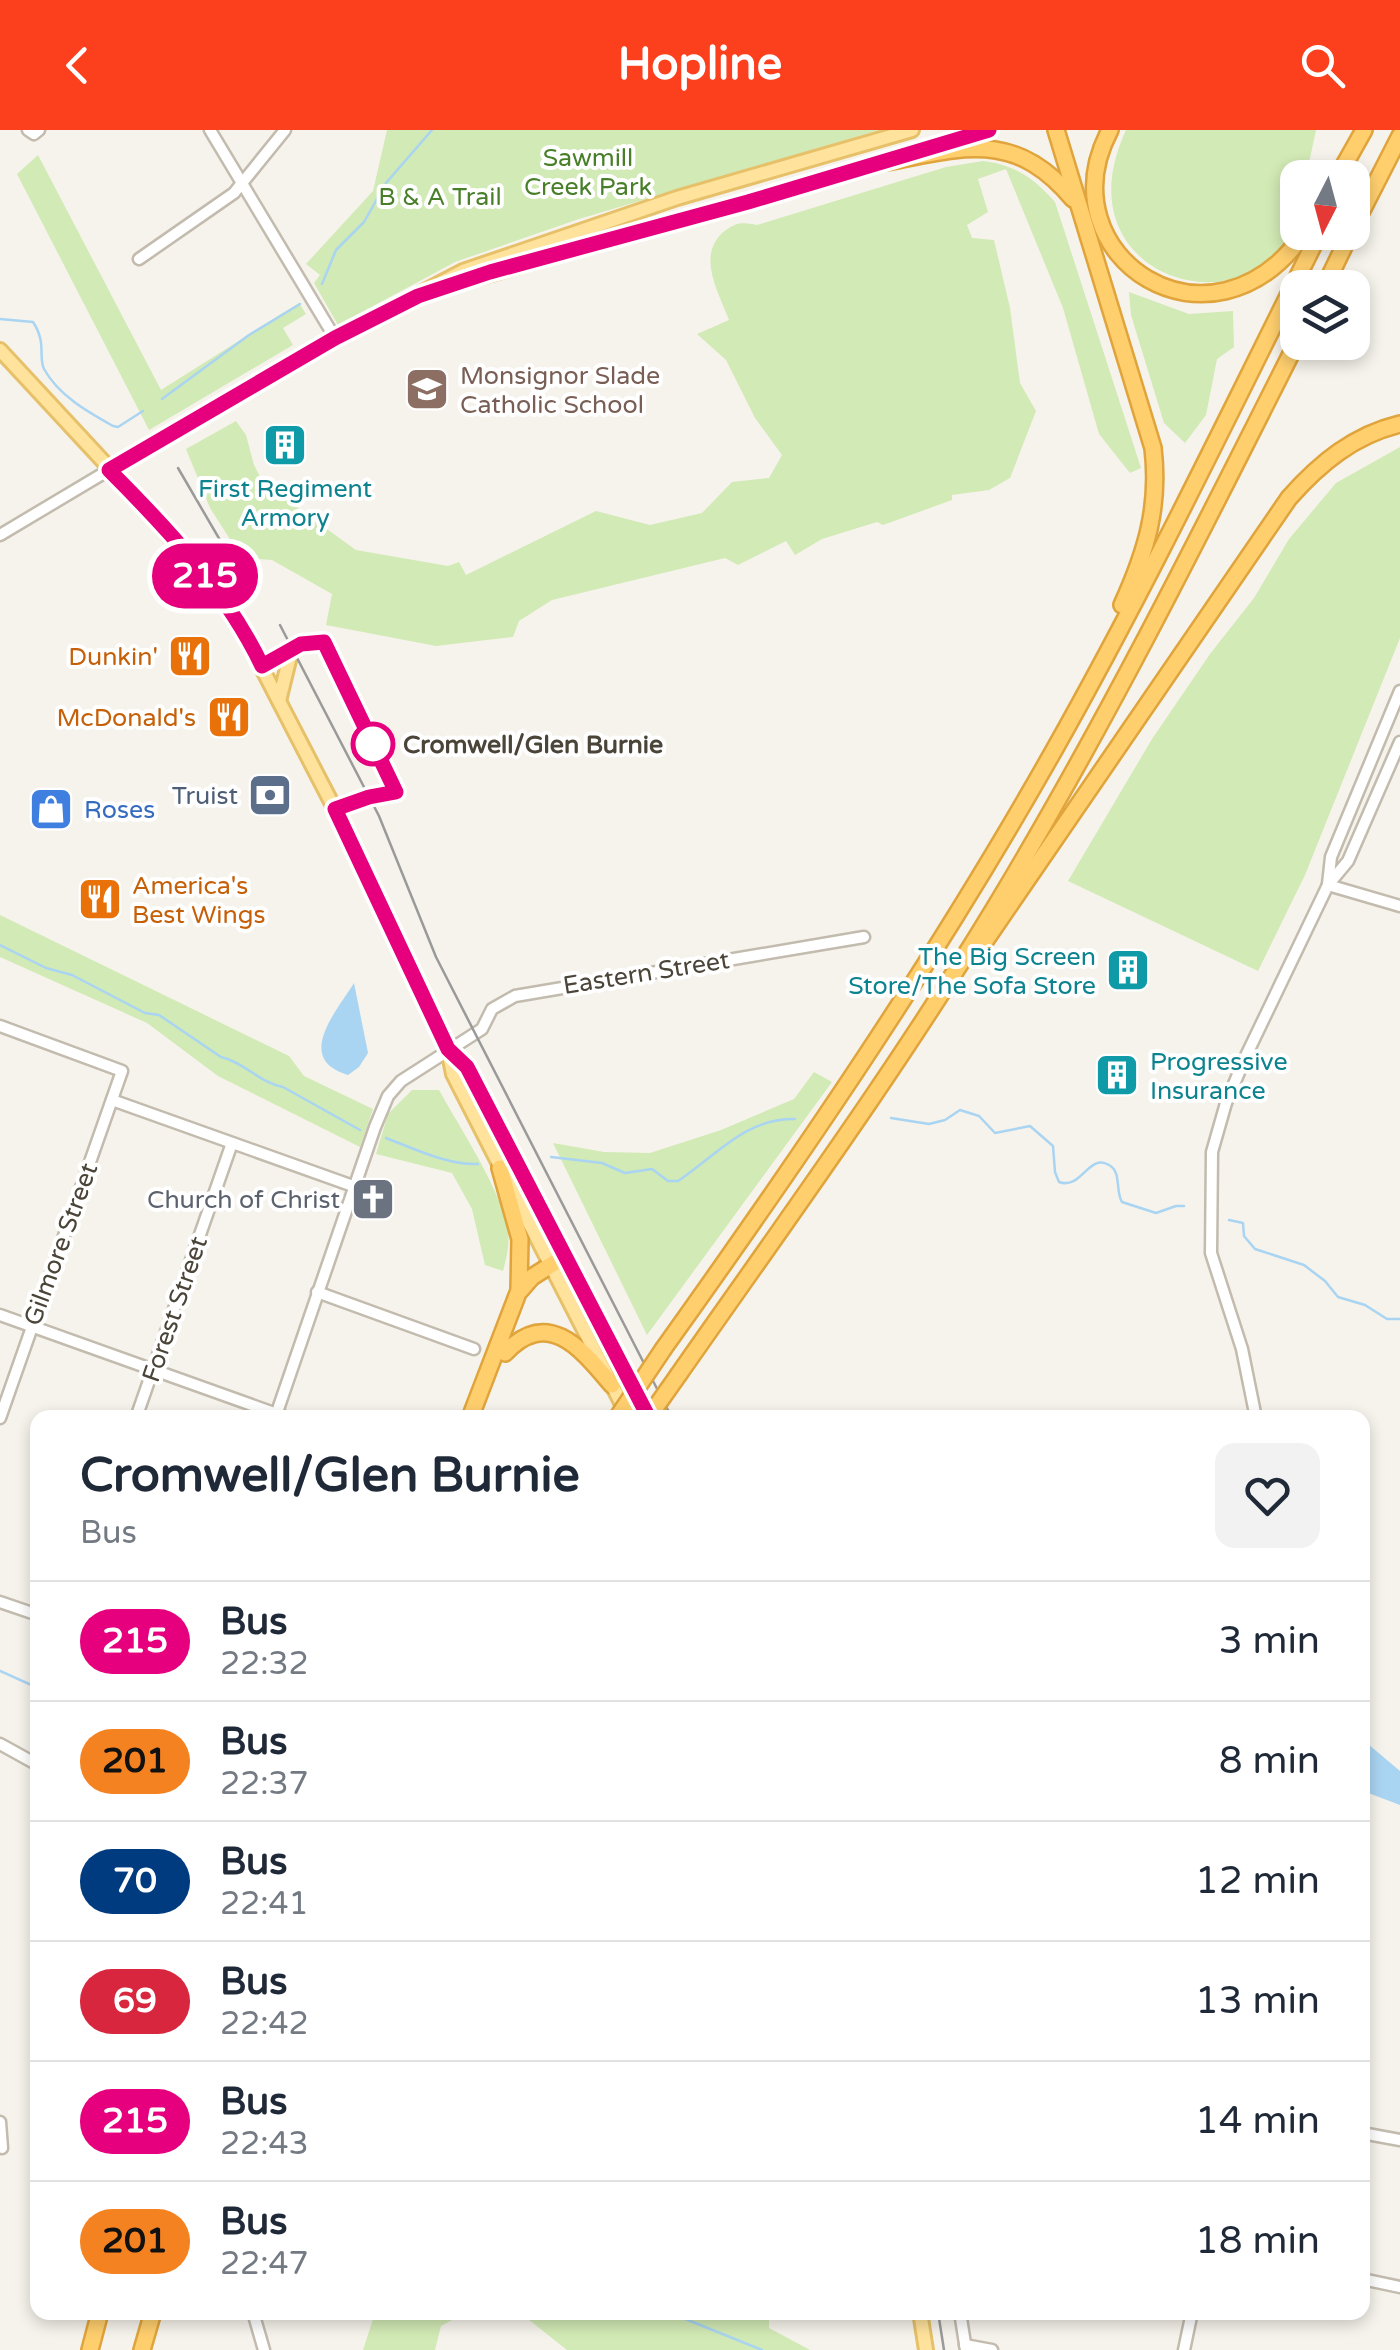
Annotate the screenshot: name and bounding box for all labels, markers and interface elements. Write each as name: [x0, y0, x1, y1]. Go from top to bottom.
icon: back: [50, 38, 105, 93]
text: Hopline: [618, 38, 782, 92]
icon: search: [1295, 38, 1350, 93]
park label: Sawmill Creek Park: [524, 143, 652, 202]
north arrow: [1280, 160, 1370, 250]
map controls: [1280, 160, 1370, 360]
park label: B & A Trail: [378, 182, 502, 212]
button: layers: [1280, 270, 1370, 360]
place label: Monsignor Slade Catholic School: [460, 361, 660, 420]
school or university icon: Monsignor Slade Catholic School: [404, 366, 450, 412]
building icon: First Regiment Armory: [262, 422, 308, 468]
place label: First Regiment Armory: [198, 474, 373, 533]
line badge: 215: [148, 544, 262, 608]
text: 215: [172, 555, 238, 597]
restaurant icon: Dunkin': [167, 633, 213, 679]
place label: Dunkin': [68, 642, 158, 672]
restaurant icon: McDonald's: [206, 694, 252, 740]
place label: McDonald's: [57, 703, 196, 733]
marker: Cromwell/Glen Burnie: [352, 723, 394, 765]
place label: Cromwell/Glen Burnie: [403, 730, 663, 760]
bank icon: Truist: [247, 772, 293, 818]
place label: Truist: [172, 781, 238, 811]
shop icon: Roses: [28, 786, 74, 832]
place label: Roses: [84, 795, 155, 825]
place label: America's Best Wings: [132, 871, 266, 930]
restaurant icon: America's Best Wings: [77, 876, 123, 922]
place label: The Big Screen Store/The Sofa Store: [848, 942, 1096, 1001]
street label: Eastern Street: [561, 945, 732, 1001]
building icon: The Big Screen Store/The Sofa Store: [1105, 947, 1151, 993]
place label: Progressive Insurance: [1150, 1047, 1288, 1106]
building icon: Progressive Insurance: [1094, 1052, 1140, 1098]
street label: Gilmore Street: [18, 1159, 104, 1330]
church icon: Church of Christ: [350, 1176, 396, 1222]
place label: Church of Christ: [147, 1185, 340, 1215]
street label: Forest Street: [136, 1232, 214, 1386]
button: heart: [1215, 1443, 1320, 1548]
text: Cromwell/Glen Burnie: [80, 1447, 580, 1505]
text: Bus: [80, 1514, 137, 1552]
text: Bus: [220, 1599, 287, 1645]
text: 3 min: [1219, 1618, 1320, 1664]
text: 215: [102, 1620, 168, 1662]
text: 22:32: [220, 1645, 309, 1683]
text: Bus: [220, 1719, 287, 1765]
text: 8 min: [1219, 1738, 1320, 1784]
text: 201: [102, 1740, 168, 1782]
text: 22:37: [220, 1765, 309, 1803]
text: Bus: [220, 1839, 287, 1885]
text: 12 min: [1195, 1858, 1320, 1904]
text: 70: [113, 1860, 157, 1902]
text: 22:41: [220, 1885, 309, 1923]
text: Bus: [220, 1959, 287, 2005]
text: 13 min: [1195, 1978, 1320, 2024]
text: 69: [113, 1980, 157, 2022]
text: 22:42: [220, 2005, 309, 2043]
text: Bus: [220, 2079, 287, 2125]
text: 14 min: [1195, 2098, 1320, 2144]
text: 215: [102, 2100, 168, 2142]
text: 22:43: [220, 2125, 309, 2163]
text: Bus: [220, 2199, 287, 2245]
text: 18 min: [1195, 2218, 1320, 2264]
text: 201: [102, 2220, 168, 2262]
text: 22:47: [220, 2245, 309, 2283]

